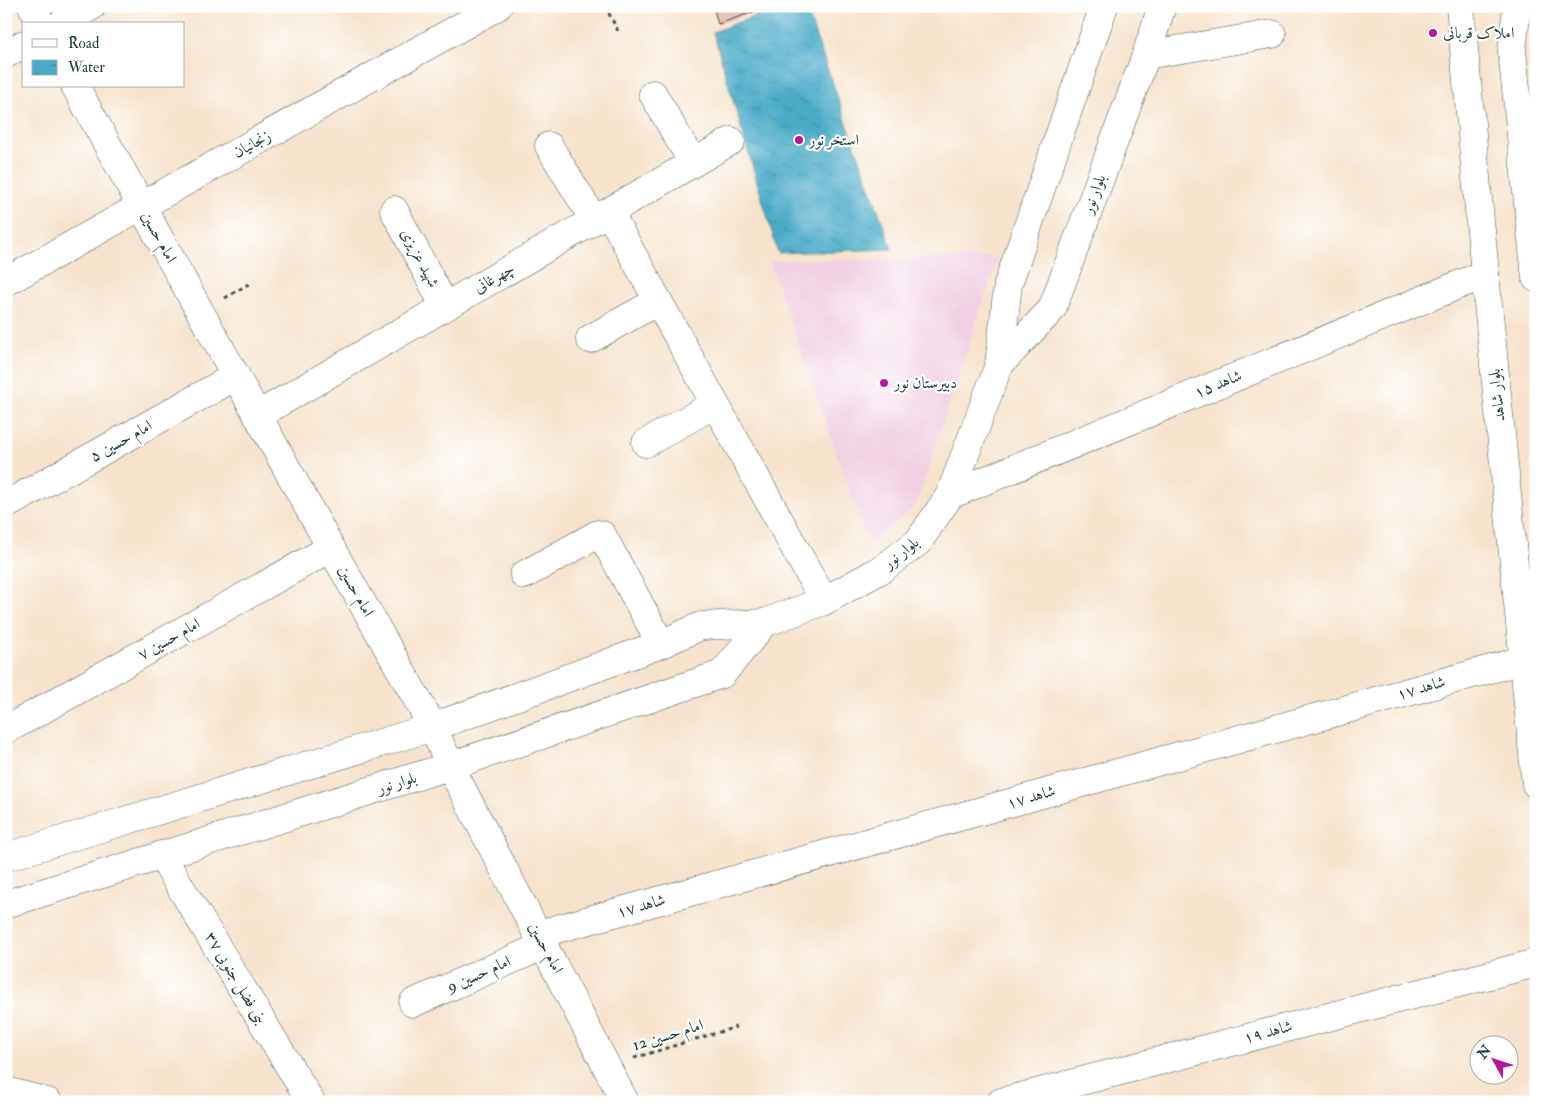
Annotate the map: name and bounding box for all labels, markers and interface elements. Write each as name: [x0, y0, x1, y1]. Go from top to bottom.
legend: [22, 22, 185, 88]
place label: املاک قربانی: [1443, 23, 1514, 43]
marker: املاک قربانی: [1427, 27, 1439, 39]
text: Road: [68, 34, 100, 53]
text: Water: [67, 58, 105, 77]
street label: زنجانیان: [230, 126, 274, 162]
place label: استخر نور: [807, 130, 859, 150]
marker: استخر نور: [793, 134, 805, 146]
street label: بلوار نور: [1077, 172, 1110, 218]
street label: امام حسین: [133, 208, 181, 268]
street label: شهید عزیزی: [395, 225, 444, 291]
street label: چهرغانی: [470, 258, 518, 298]
street label: شاهد ۱۵: [1191, 365, 1245, 403]
street label: بلوار شاهد: [1484, 368, 1510, 422]
place label: دبیرستان نور: [892, 373, 957, 393]
marker: دبیرستان نور: [878, 377, 890, 389]
street label: امام حسین ۵: [86, 416, 158, 470]
street label: بلوار نور: [877, 533, 923, 575]
street label: امام حسین: [330, 562, 378, 622]
street label: امام حسین ۷: [134, 614, 206, 668]
street label: شاهد ۱۷: [1394, 672, 1448, 704]
street label: بلوار نور: [373, 768, 419, 799]
street label: شاهد ۱۷: [1004, 781, 1058, 813]
street label: شاهد ۱۷: [614, 890, 668, 922]
street label: امام حسین: [521, 919, 568, 979]
street label: بنی فضل جنوبی ۳۷: [200, 928, 272, 1029]
street label: امام حسین 9: [443, 951, 515, 1001]
street label: امام حسین 12: [630, 1015, 707, 1059]
street label: شاهد ۱۹: [1241, 1016, 1295, 1048]
north arrow: [1470, 1036, 1520, 1086]
text: N: [1473, 1041, 1495, 1063]

